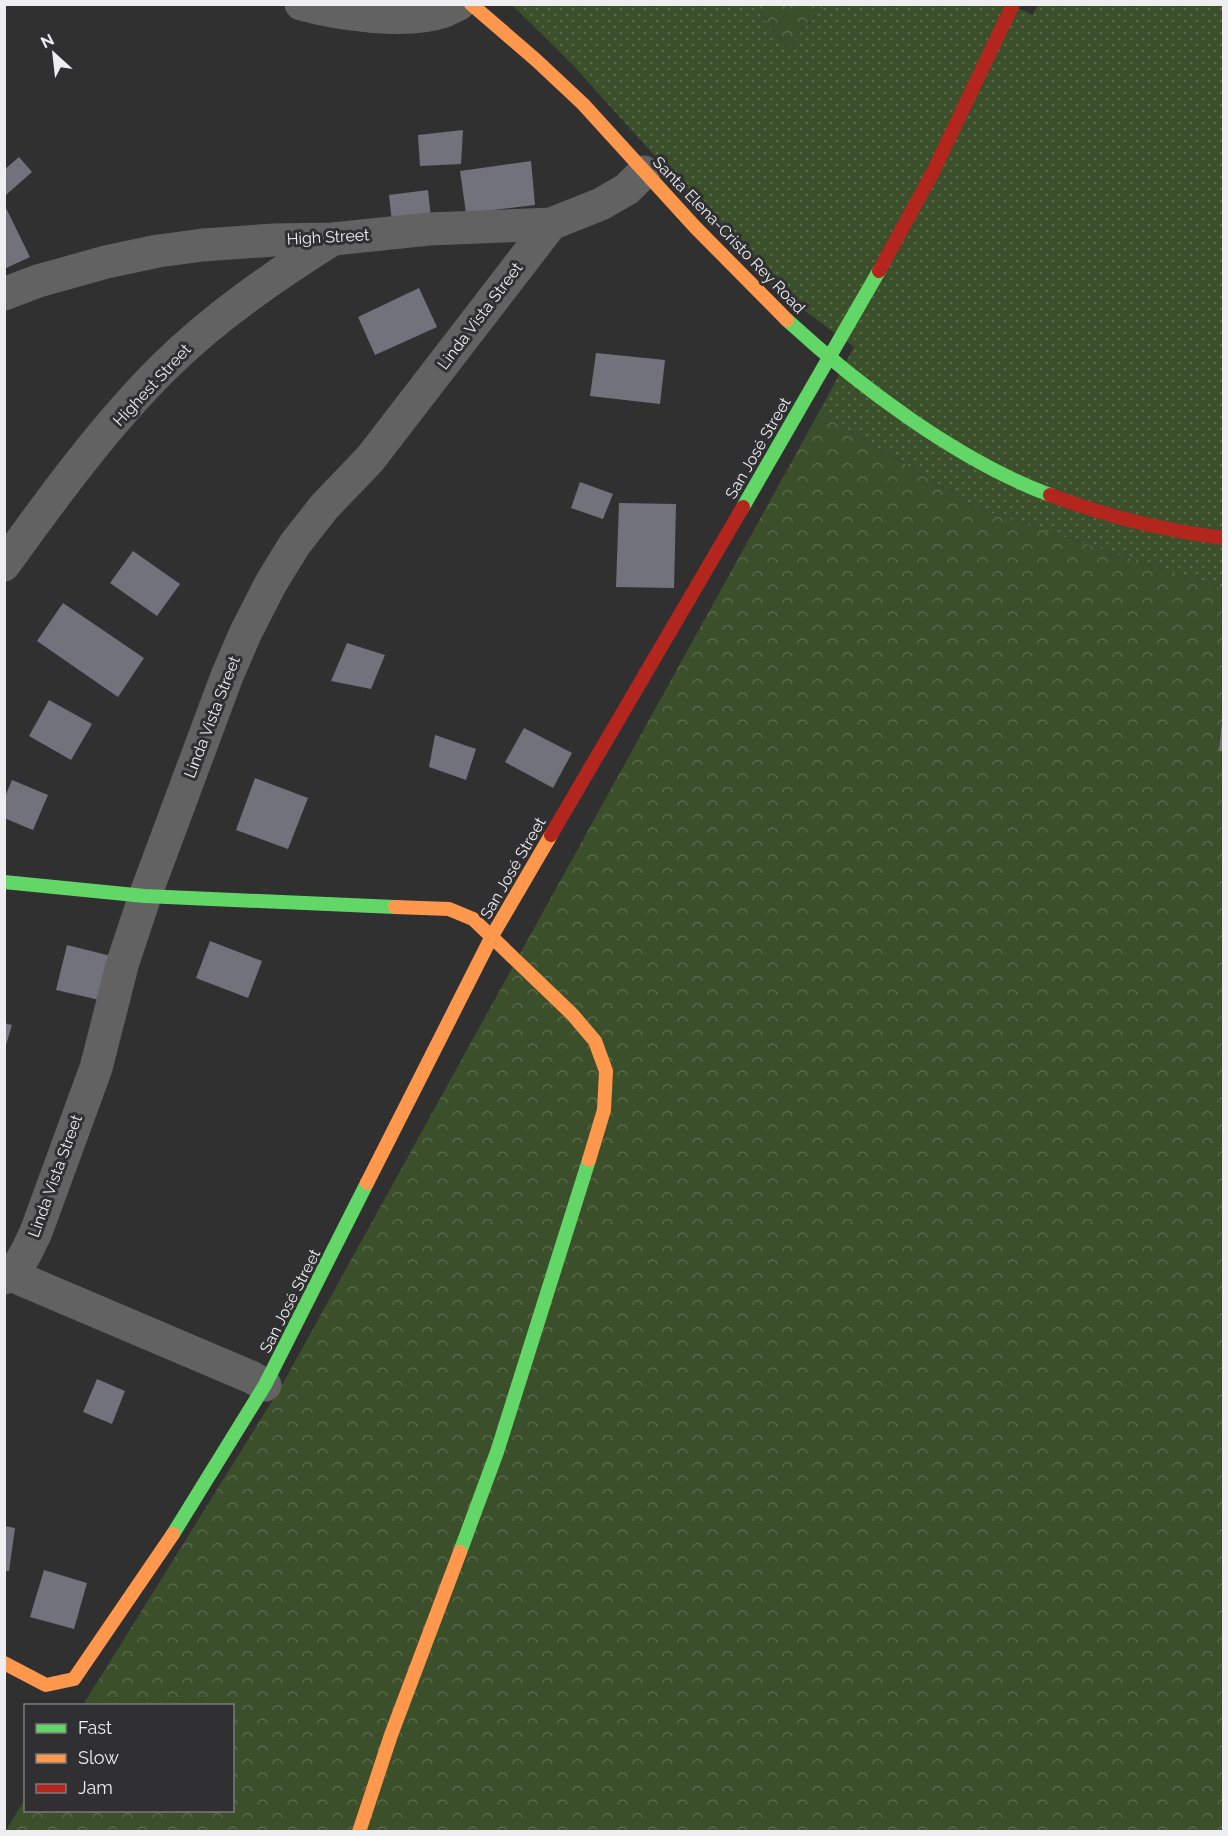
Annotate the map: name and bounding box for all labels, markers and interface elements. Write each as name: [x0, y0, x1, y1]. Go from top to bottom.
north arrow: [24, 24, 84, 84]
text: N: [38, 30, 57, 52]
street label: Santa Elena-Cristo Rey Road: [649, 153, 809, 317]
street label: High Street: [286, 225, 371, 249]
street label: Linda Vista Street: [434, 258, 527, 373]
street label: Highest Street: [109, 340, 195, 430]
street label: San José Street: [721, 393, 795, 502]
street label: Linda Vista Street: [180, 653, 244, 781]
street label: San José Street: [476, 813, 550, 922]
street label: Linda Vista Street: [24, 1112, 86, 1240]
street label: San José Street: [256, 1245, 325, 1356]
legend: [24, 1704, 234, 1812]
text: Fast: [78, 1717, 112, 1738]
text: Slow: [78, 1747, 119, 1768]
text: Jam: [78, 1777, 113, 1798]

